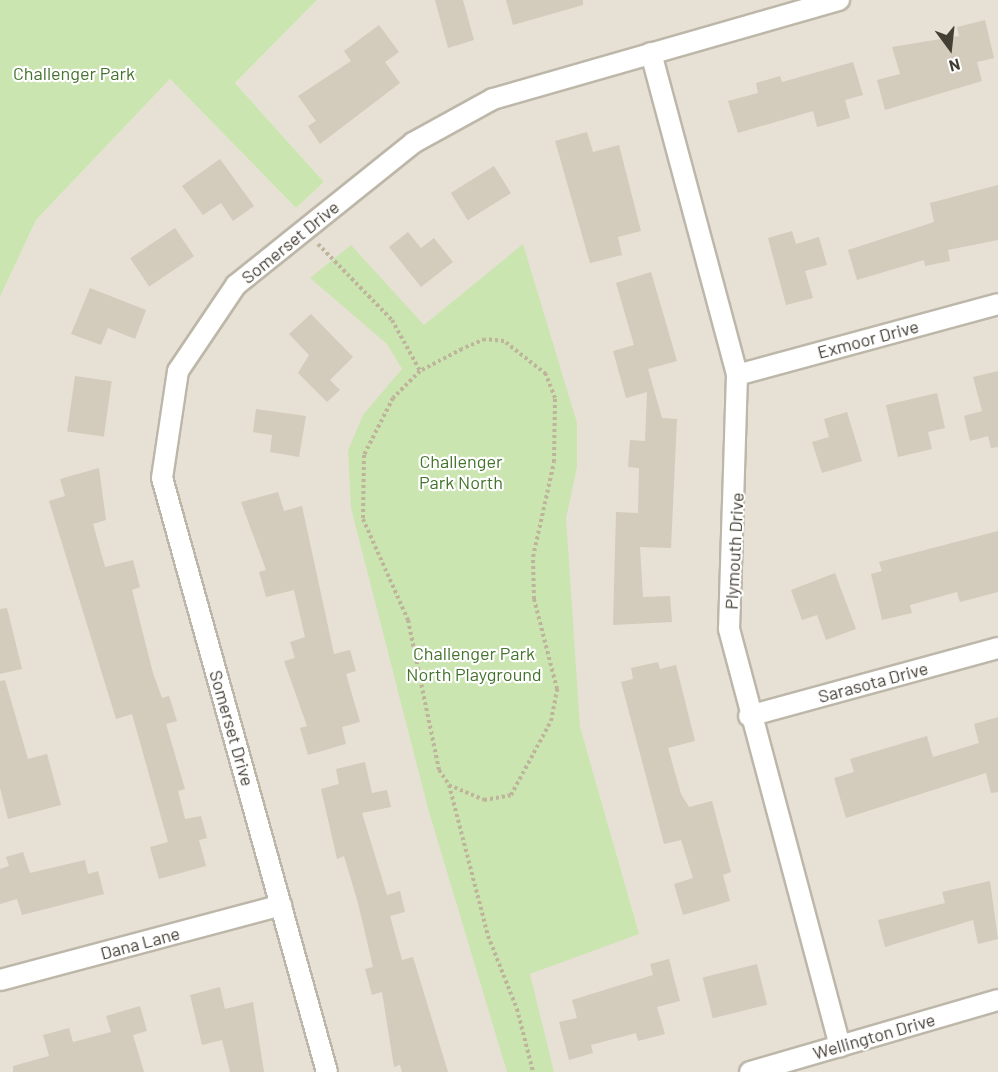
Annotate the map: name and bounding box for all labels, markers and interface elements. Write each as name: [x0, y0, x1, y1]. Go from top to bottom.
north arrow: [920, 18, 980, 78]
text: N: [947, 55, 962, 76]
park label: Challenger Park: [13, 62, 135, 84]
street label: Somerset Drive: [237, 196, 343, 288]
street label: Exmoor Drive: [815, 315, 921, 363]
park label: Challenger Park North: [419, 451, 503, 494]
street label: Plymouth Drive: [720, 492, 748, 610]
park label: Challenger Park North Playground: [406, 643, 542, 686]
street label: Sarasota Drive: [816, 657, 930, 707]
street label: Somerset Drive: [205, 668, 259, 788]
street label: Dana Lane: [98, 922, 182, 964]
street label: Wellington Drive: [810, 1008, 938, 1064]

